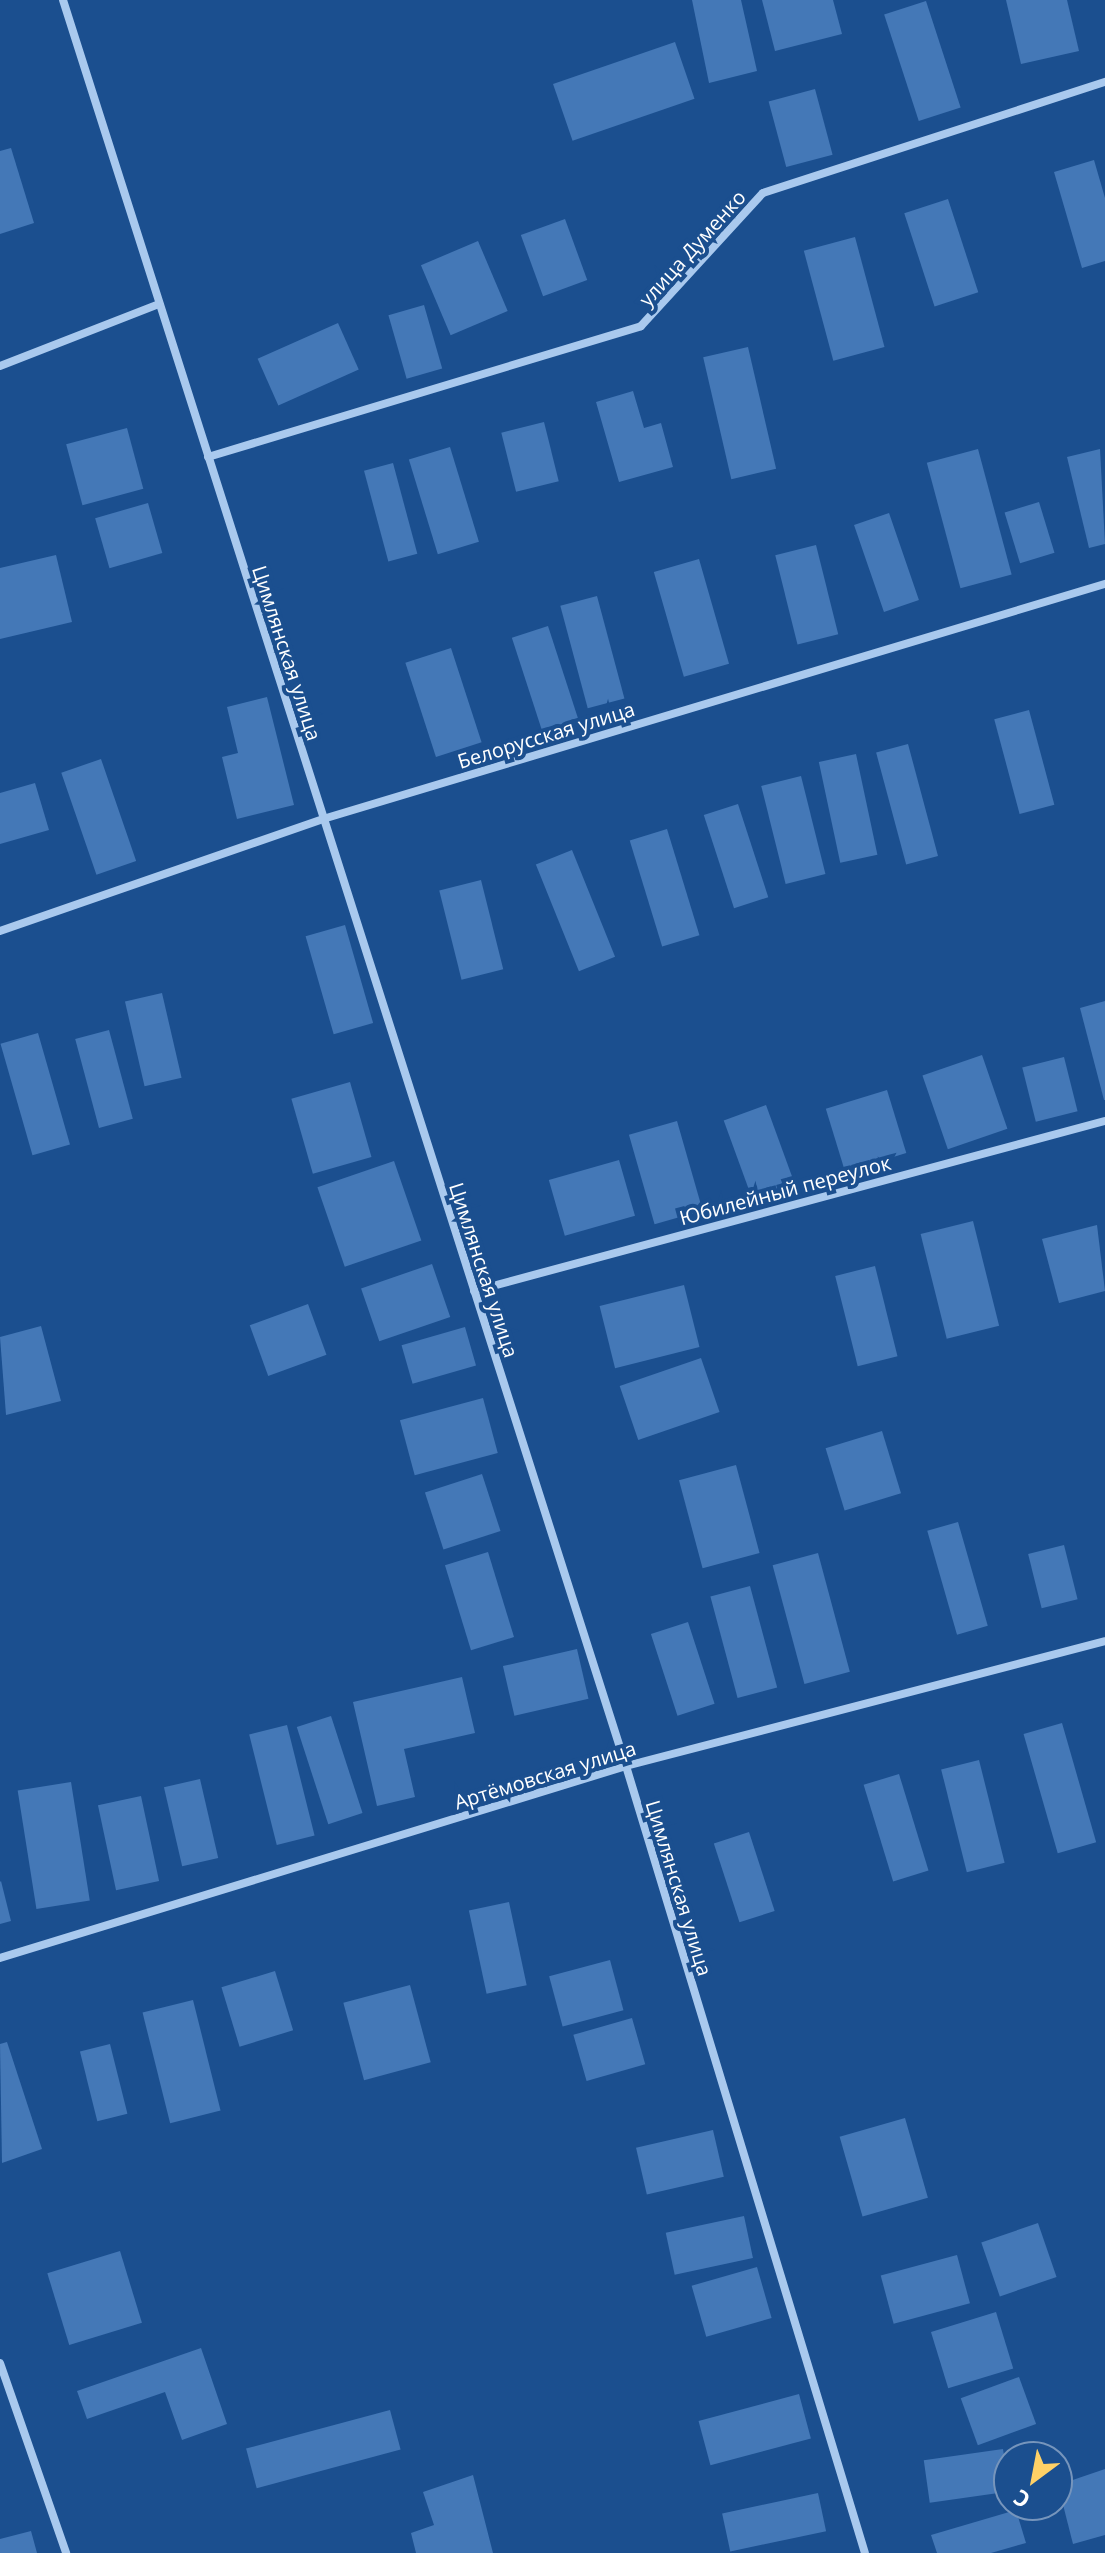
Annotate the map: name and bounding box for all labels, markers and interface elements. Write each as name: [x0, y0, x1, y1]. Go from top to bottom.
street label: улица Думенко: [634, 185, 750, 311]
street label: Цимлянская улица: [247, 563, 327, 743]
street label: Белорусская улица: [455, 697, 637, 773]
street label: Юбилейный переулок: [677, 1150, 893, 1230]
street label: Цимлянская улица: [444, 1180, 524, 1360]
street label: Артёмовская улица: [451, 1736, 639, 1814]
street label: Цимлянская улица: [641, 1797, 717, 1979]
north arrow: [993, 2441, 1073, 2521]
text: С: [1007, 2483, 1035, 2516]

